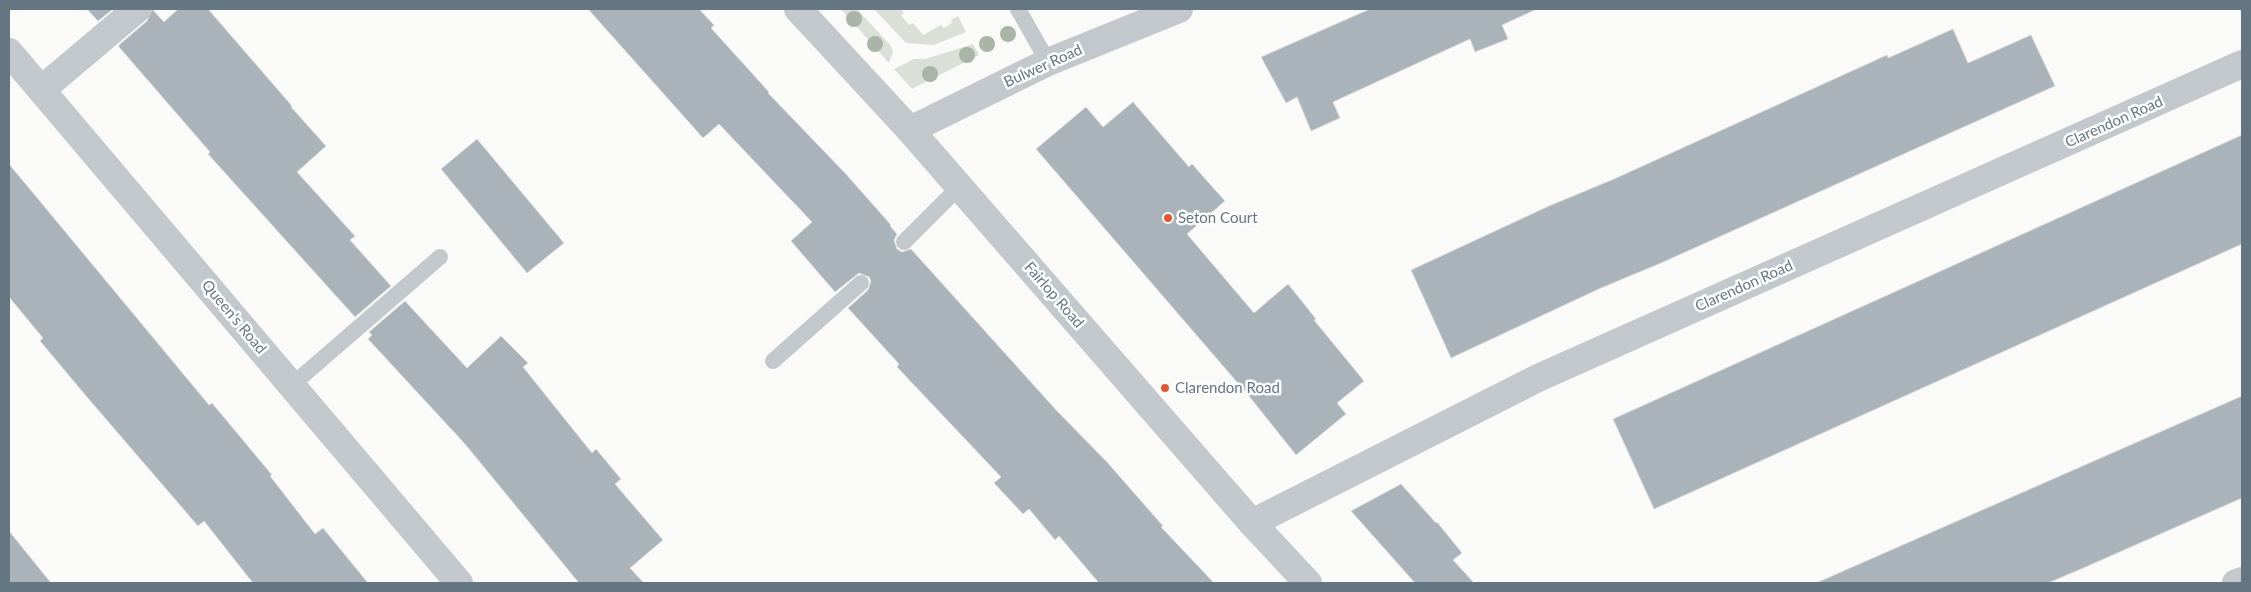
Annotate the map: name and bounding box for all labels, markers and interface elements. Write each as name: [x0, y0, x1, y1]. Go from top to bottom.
street label: Bulwer Road: [1001, 41, 1085, 91]
street label: Clarendon Road: [2062, 92, 2166, 152]
place label: Seton Court: [1178, 209, 1258, 227]
marker: Seton Court: [1162, 212, 1174, 224]
street label: Clarendon Road: [1692, 256, 1796, 316]
street label: Fairlop Road: [1020, 258, 1088, 332]
street label: Queen's Road: [198, 276, 270, 358]
place label: Clarendon Road: [1175, 379, 1280, 397]
marker: Clarendon Road: [1159, 382, 1171, 394]

